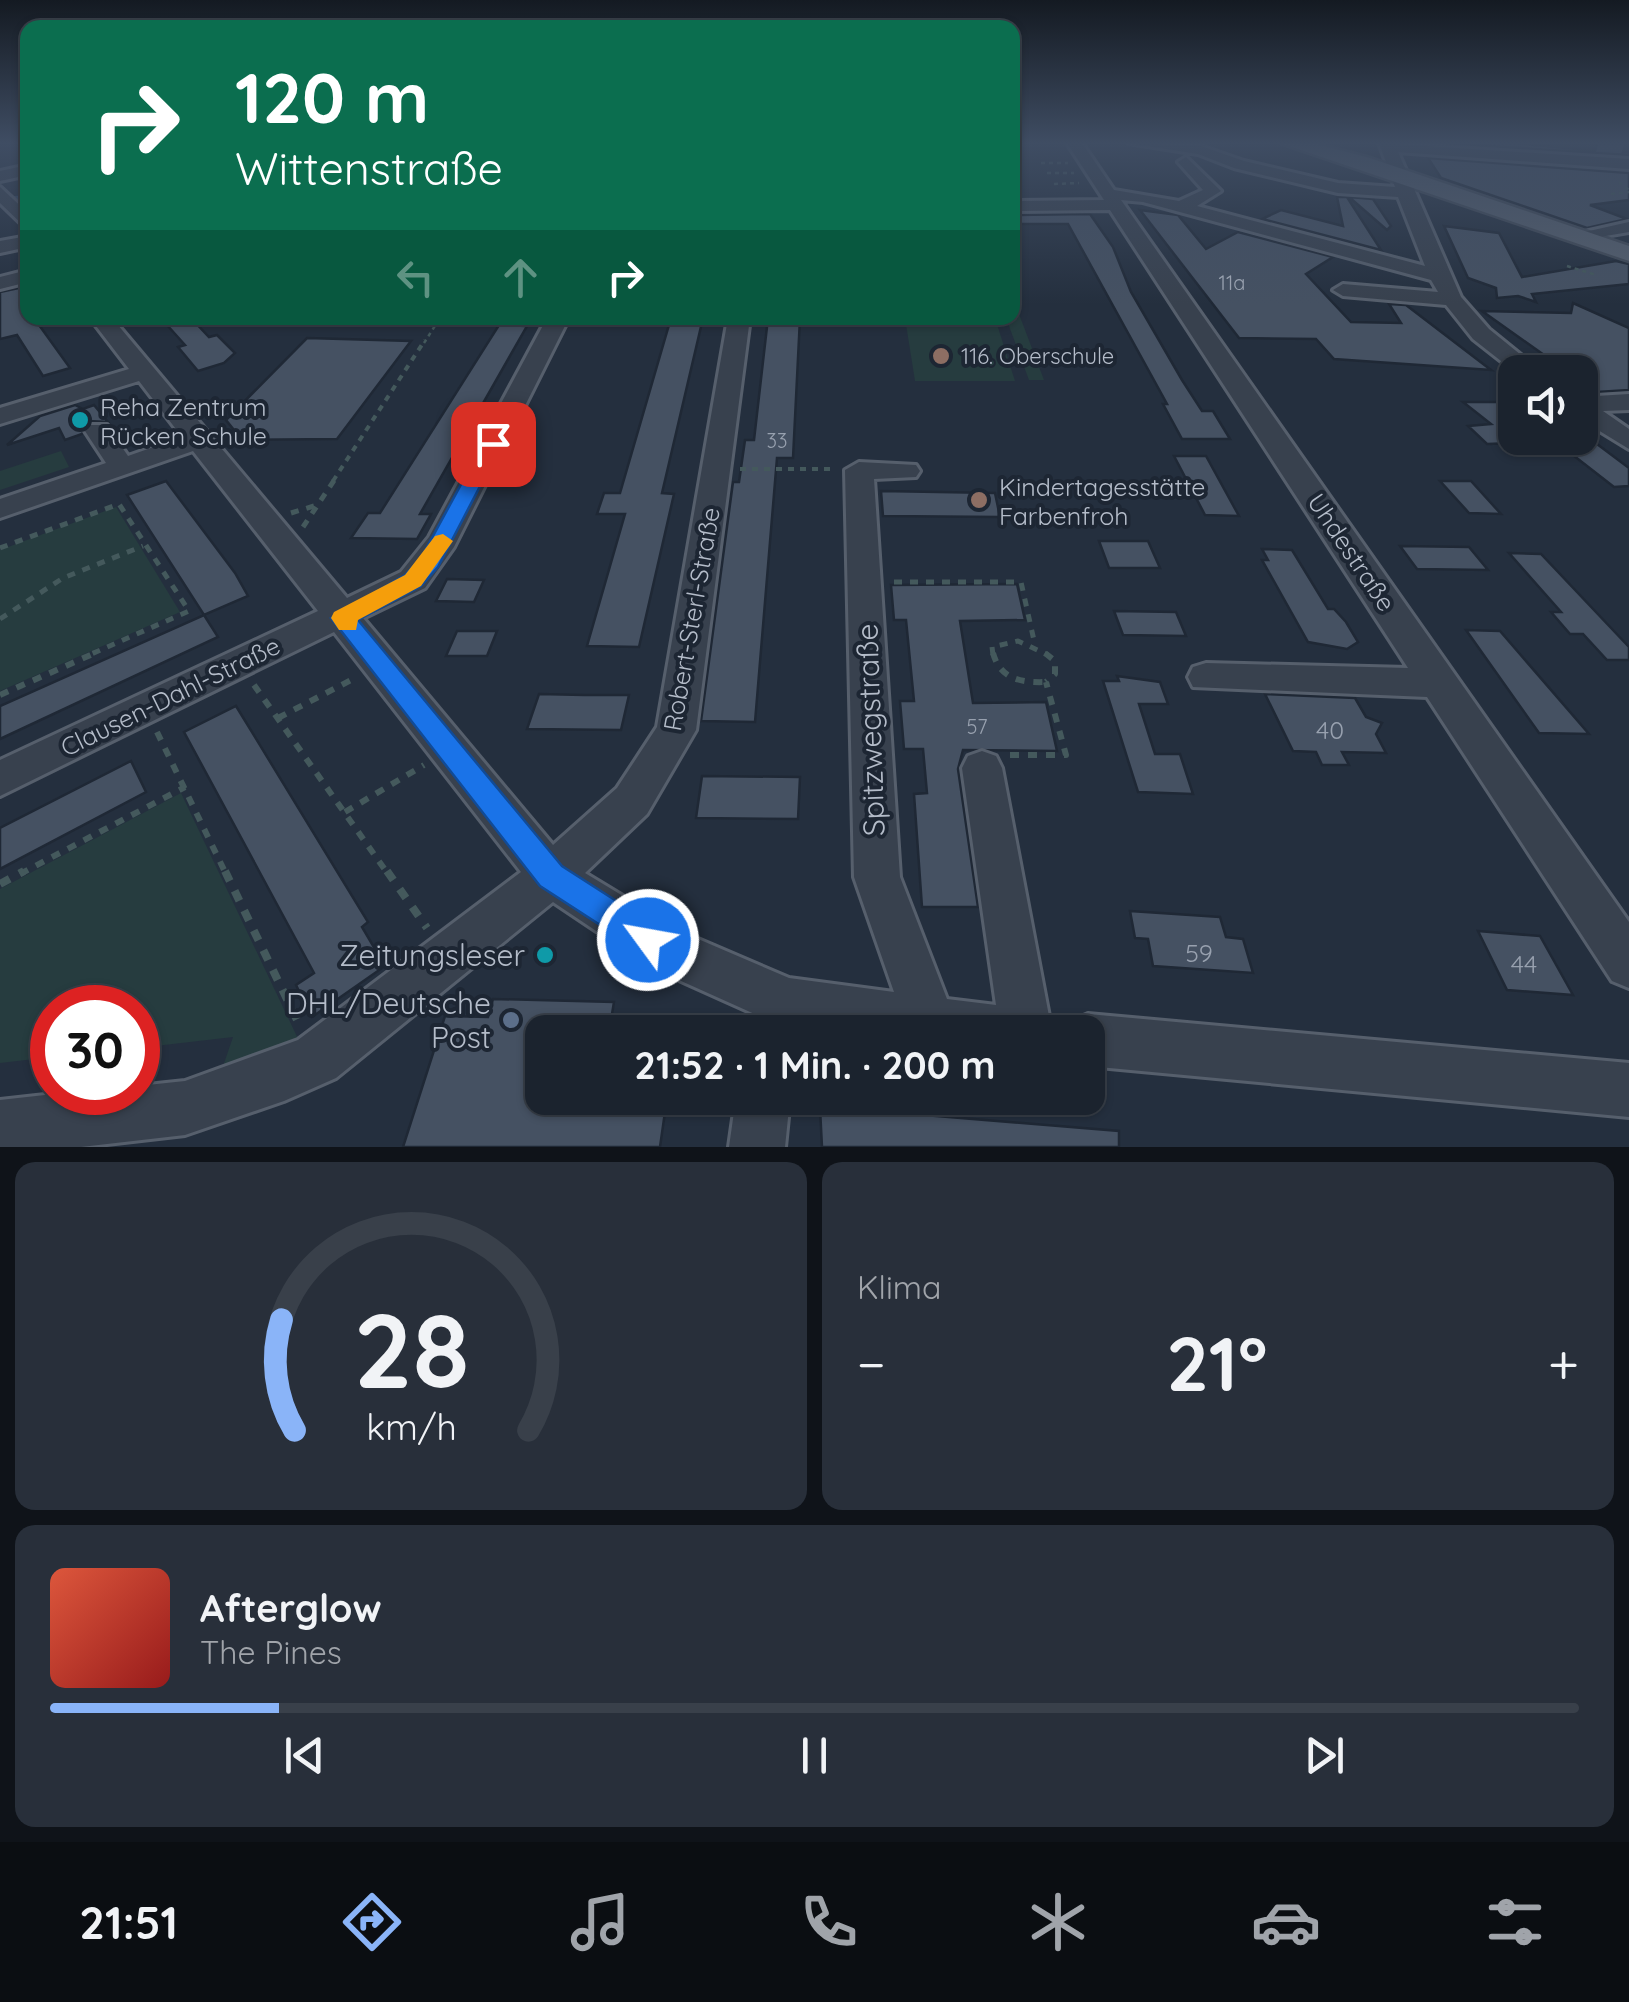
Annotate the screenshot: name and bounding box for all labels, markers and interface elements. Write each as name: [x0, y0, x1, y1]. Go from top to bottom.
text: 120 m: [235, 53, 429, 141]
icon: right: [70, 60, 200, 190]
text: Wittenstraße: [235, 140, 503, 196]
icon: left: [388, 250, 443, 305]
icon: ahead: [493, 250, 548, 305]
icon: right: [598, 250, 653, 305]
house number: 11a: [1219, 270, 1245, 295]
place label: 116. Oberschule: [961, 342, 1114, 370]
marker: 116. Oberschule: [930, 345, 952, 367]
map controls: [1498, 355, 1598, 455]
button: sound: [1498, 355, 1598, 455]
place label: Reha Zentrum Rücken Schule: [100, 391, 267, 451]
pin: [451, 402, 536, 487]
marker: Reha Zentrum Rücken Schule: [69, 409, 91, 431]
icon: arrive: [466, 417, 521, 472]
house number: 33: [767, 428, 787, 453]
place label: Kindertagesstätte Farbenfroh: [999, 471, 1205, 531]
street label: Uhdestraße: [1301, 487, 1403, 617]
marker: Kindertagesstätte Farbenfroh: [968, 489, 990, 511]
street label: Robert-Sterl-Straße: [656, 505, 726, 733]
street label: Spitzwegstraße: [847, 623, 893, 837]
street label: Clausen-Dahl-Straße: [55, 629, 285, 763]
house number: 57: [966, 714, 988, 739]
house number: 40: [1316, 714, 1344, 745]
position arrow: [596, 888, 700, 992]
place label: Zeitungsleser: [339, 936, 525, 974]
house number: 59: [1185, 937, 1213, 968]
marker: Zeitungsleser: [534, 944, 556, 966]
house number: 44: [1511, 948, 1537, 979]
place label: DHL/Deutsche Post: [286, 984, 491, 1056]
speed limit sign: 30: [30, 985, 160, 1115]
marker: DHL/Deutsche Post: [500, 1009, 522, 1031]
text: 21:52 · 1 Min. · 200 m: [634, 1041, 996, 1089]
text: Klima: [857, 1267, 941, 1307]
text: 28: [353, 1284, 469, 1414]
text: 21°: [1166, 1316, 1267, 1410]
text: −: [857, 1329, 886, 1398]
text: +: [1548, 1329, 1579, 1398]
text: km/h: [366, 1404, 456, 1449]
text: Afterglow: [200, 1584, 382, 1632]
text: The Pines: [200, 1632, 342, 1672]
icon: previous: [277, 1728, 332, 1783]
icon: pause: [787, 1728, 842, 1783]
icon: next: [1297, 1728, 1352, 1783]
icon: directions: [337, 1887, 407, 1957]
icon: music: [565, 1887, 635, 1957]
icon: phone: [794, 1887, 864, 1957]
icon: climate: [1023, 1887, 1093, 1957]
icon: car: [1251, 1887, 1321, 1957]
icon: filters: [1480, 1887, 1550, 1957]
text: 21:51: [79, 1894, 178, 1950]

